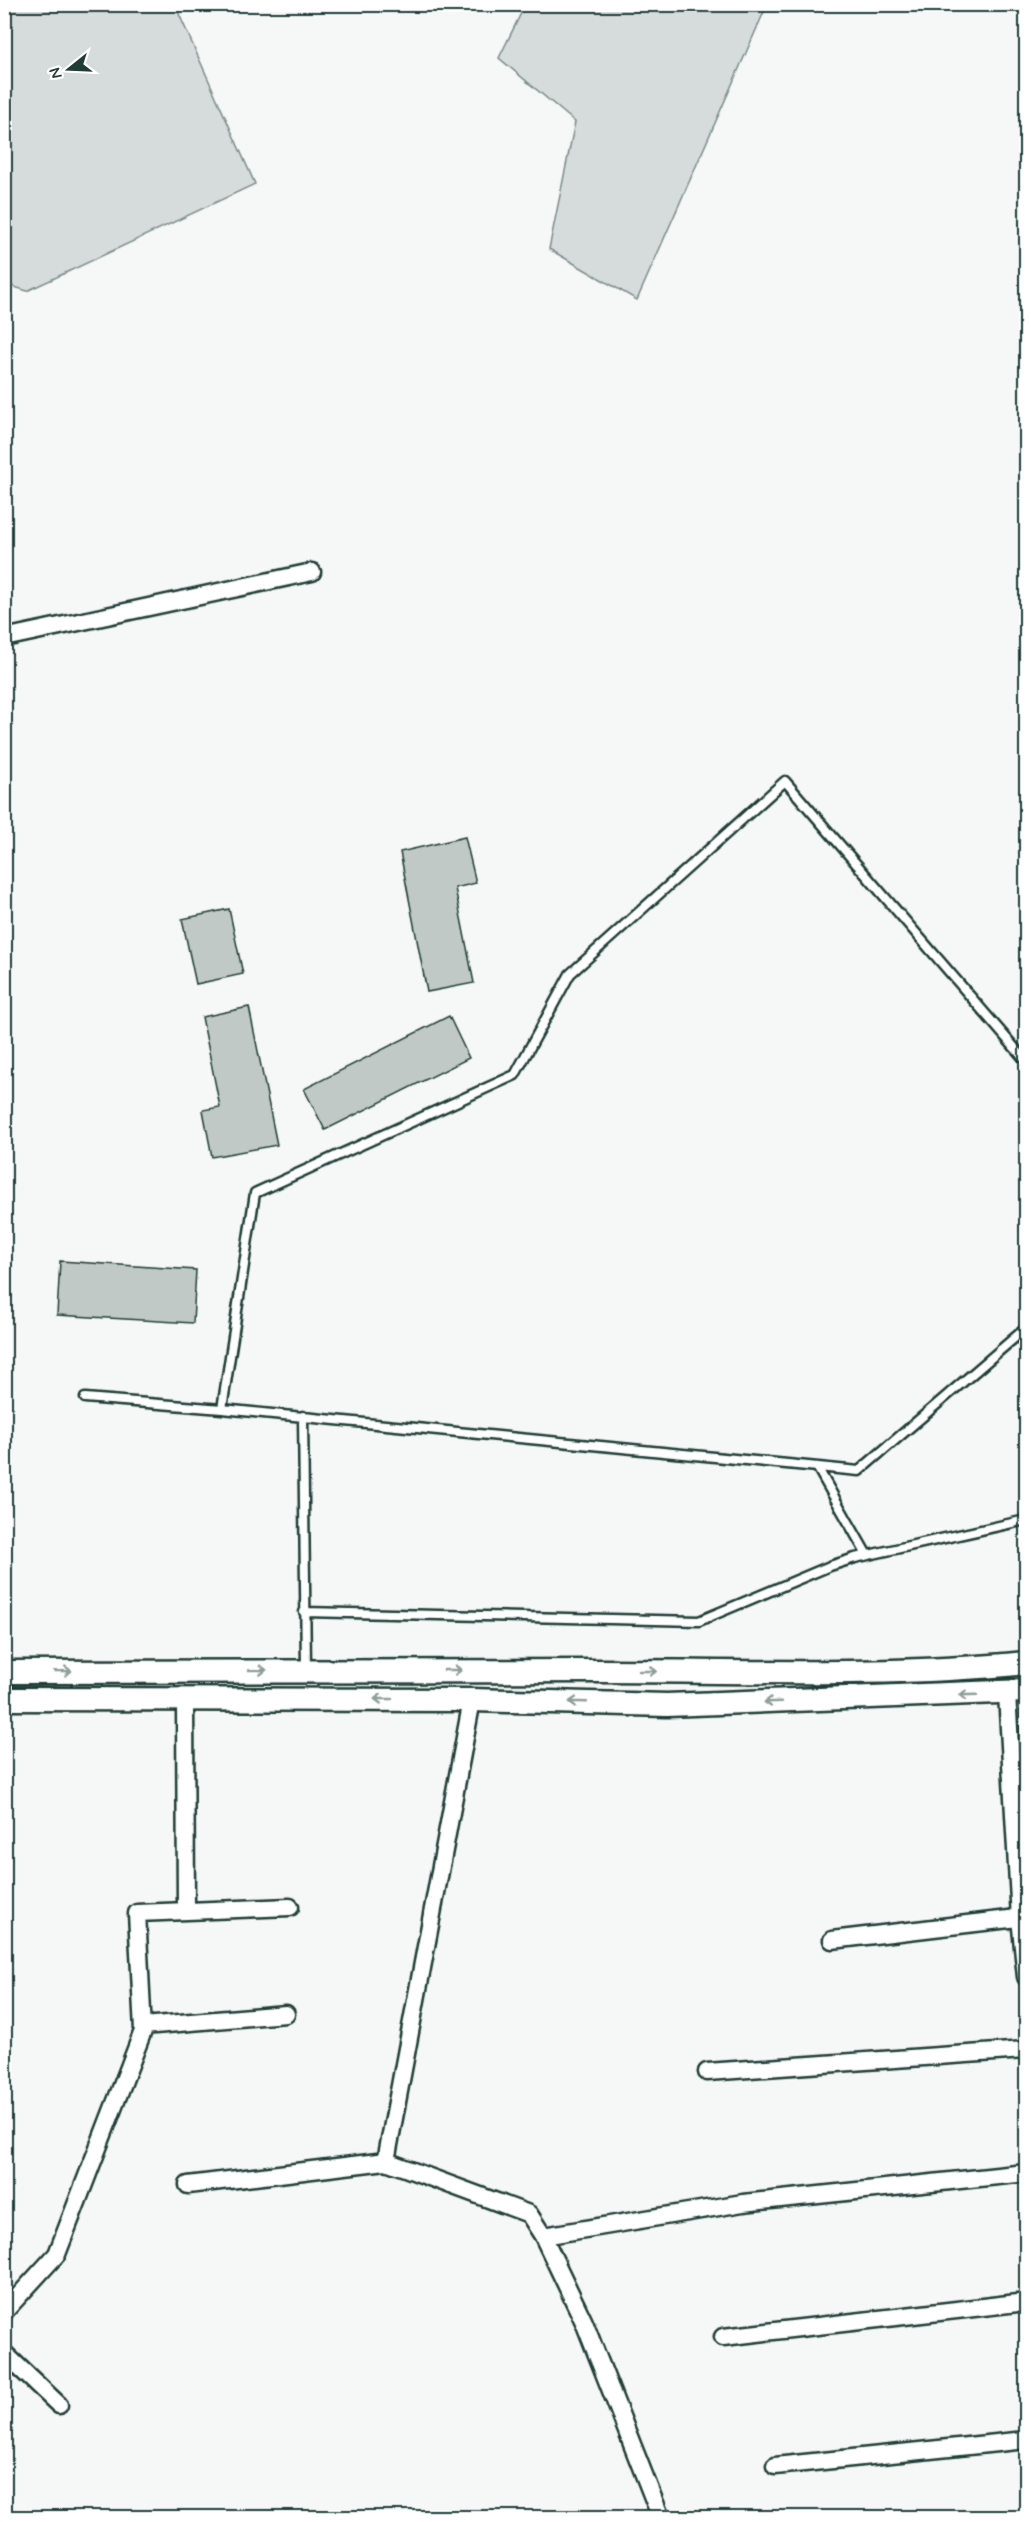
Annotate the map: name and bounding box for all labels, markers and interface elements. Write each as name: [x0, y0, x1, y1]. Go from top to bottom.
north arrow: [39, 39, 99, 99]
text: N: [45, 65, 68, 81]
one-way arrow: [247, 1664, 267, 1676]
one-way arrow: [442, 1664, 462, 1676]
one-way arrow: [52, 1665, 72, 1677]
one-way arrow: [637, 1665, 657, 1677]
one-way arrow: [959, 1690, 979, 1701]
one-way arrow: [374, 1693, 394, 1705]
one-way arrow: [569, 1697, 589, 1708]
one-way arrow: [764, 1697, 784, 1708]

